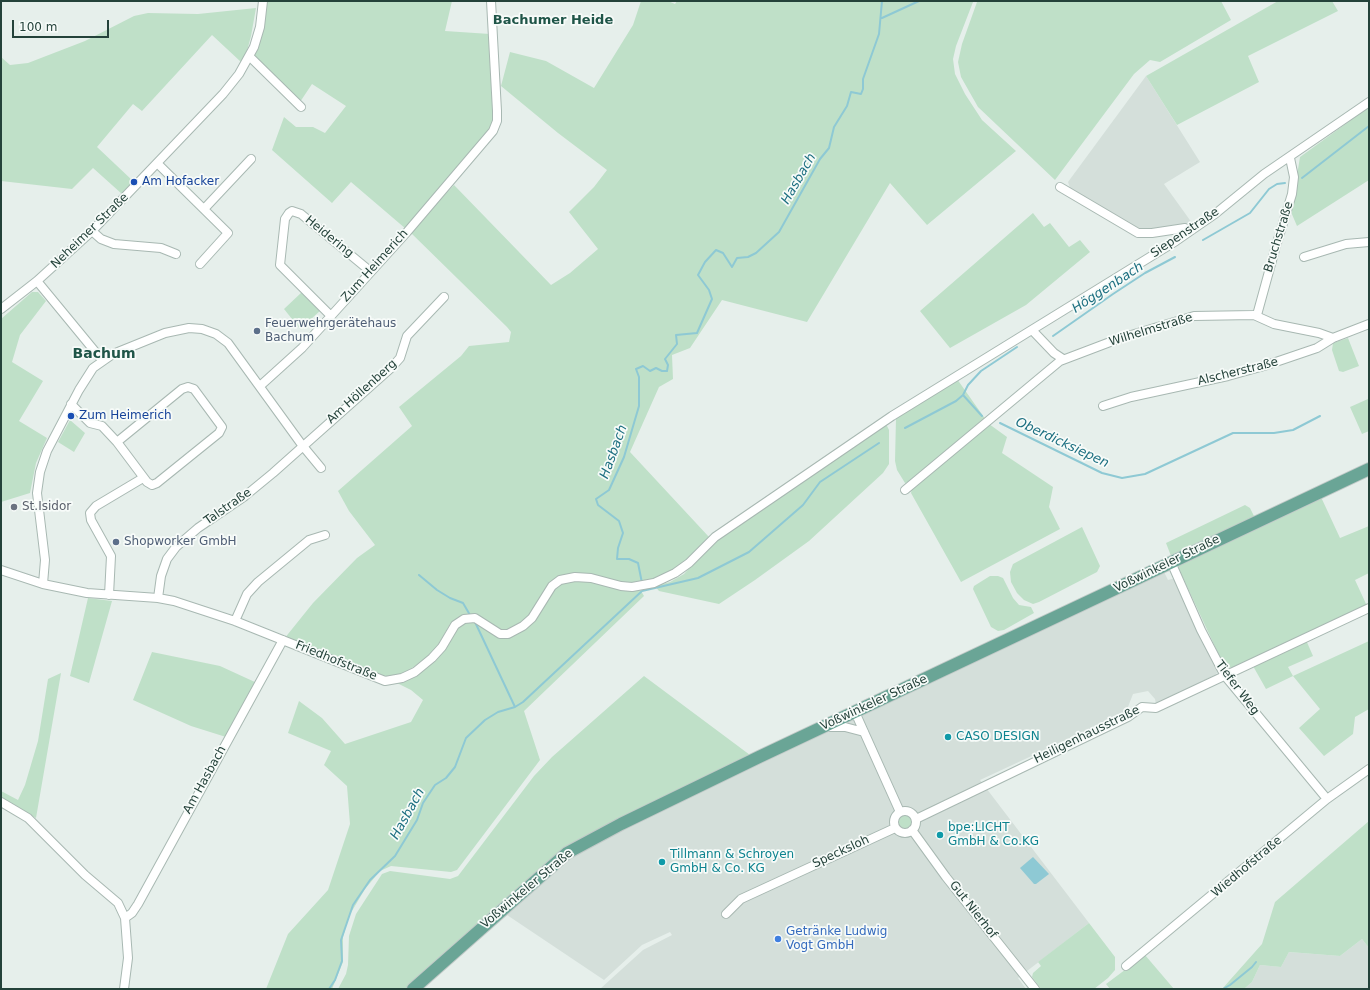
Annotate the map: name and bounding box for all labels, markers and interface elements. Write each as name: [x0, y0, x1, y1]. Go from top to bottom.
scale bar: [14, 12, 111, 38]
district label: Bachumer Heide: [493, 13, 613, 29]
text: 100 m: [19, 20, 57, 34]
water label: Hasbach: [778, 151, 820, 207]
place label: Am Hofacker: [142, 175, 219, 189]
marker: Am Hofacker: [129, 177, 139, 187]
street label: Neheimer Straße: [48, 190, 132, 272]
street label: Bruchstraße: [1261, 200, 1297, 274]
street label: Siepenstraße: [1148, 205, 1222, 261]
street label: Heidering: [302, 213, 356, 261]
street label: Zum Heimerich: [339, 227, 411, 305]
water label: Höggenbach: [1069, 259, 1147, 317]
street label: Wilhelmstraße: [1108, 310, 1194, 350]
place label: Feuerwehrgerätehaus Bachum: [265, 317, 396, 345]
marker: Feuerwehrgerätehaus Bachum: [252, 326, 262, 336]
district label: Bachum: [73, 346, 135, 362]
street label: Alscherstraße: [1196, 355, 1280, 389]
street label: Am Höllenberg: [324, 357, 400, 427]
place label: Zum Heimerich: [79, 409, 172, 423]
marker: Zum Heimerich: [66, 411, 76, 421]
water label: Oberdicksiepen: [1013, 415, 1111, 471]
water label: Hasbach: [597, 423, 631, 481]
street label: Talstraße: [202, 486, 254, 528]
place label: St.Isidor: [22, 500, 71, 514]
marker: St.Isidor: [9, 502, 19, 512]
street label: Voßwinkeler Straße: [1112, 532, 1222, 596]
place label: Shopworker GmbH: [124, 535, 237, 549]
marker: Shopworker GmbH: [111, 537, 121, 547]
street label: Friedhofstraße: [293, 638, 379, 684]
street label: Tiefer Weg: [1212, 658, 1262, 718]
street label: Voßwinkeler Straße: [818, 672, 930, 734]
street label: Heiligenhausstraße: [1032, 703, 1142, 767]
place label: CASO DESIGN: [956, 730, 1040, 744]
marker: CASO DESIGN: [943, 732, 953, 742]
street label: Am Hasbach: [180, 743, 230, 817]
water label: Hasbach: [388, 786, 428, 842]
place label: bpe:LICHT GmbH & Co.KG: [948, 821, 1039, 849]
marker: bpe:LICHT GmbH & Co.KG: [935, 830, 945, 840]
street label: Specksloh: [810, 833, 872, 871]
street label: Wiedhofstraße: [1209, 833, 1285, 901]
street label: Voßwinkeler Straße: [478, 846, 576, 932]
place label: Tillmann & Schroyen GmbH & Co. KG: [670, 848, 794, 876]
marker: Tillmann & Schroyen GmbH & Co. KG: [657, 857, 667, 867]
street label: Gut Nierhof: [946, 878, 1000, 942]
place label: Getränke Ludwig Vogt GmbH: [786, 925, 887, 953]
marker: Getränke Ludwig Vogt GmbH: [773, 934, 783, 944]

